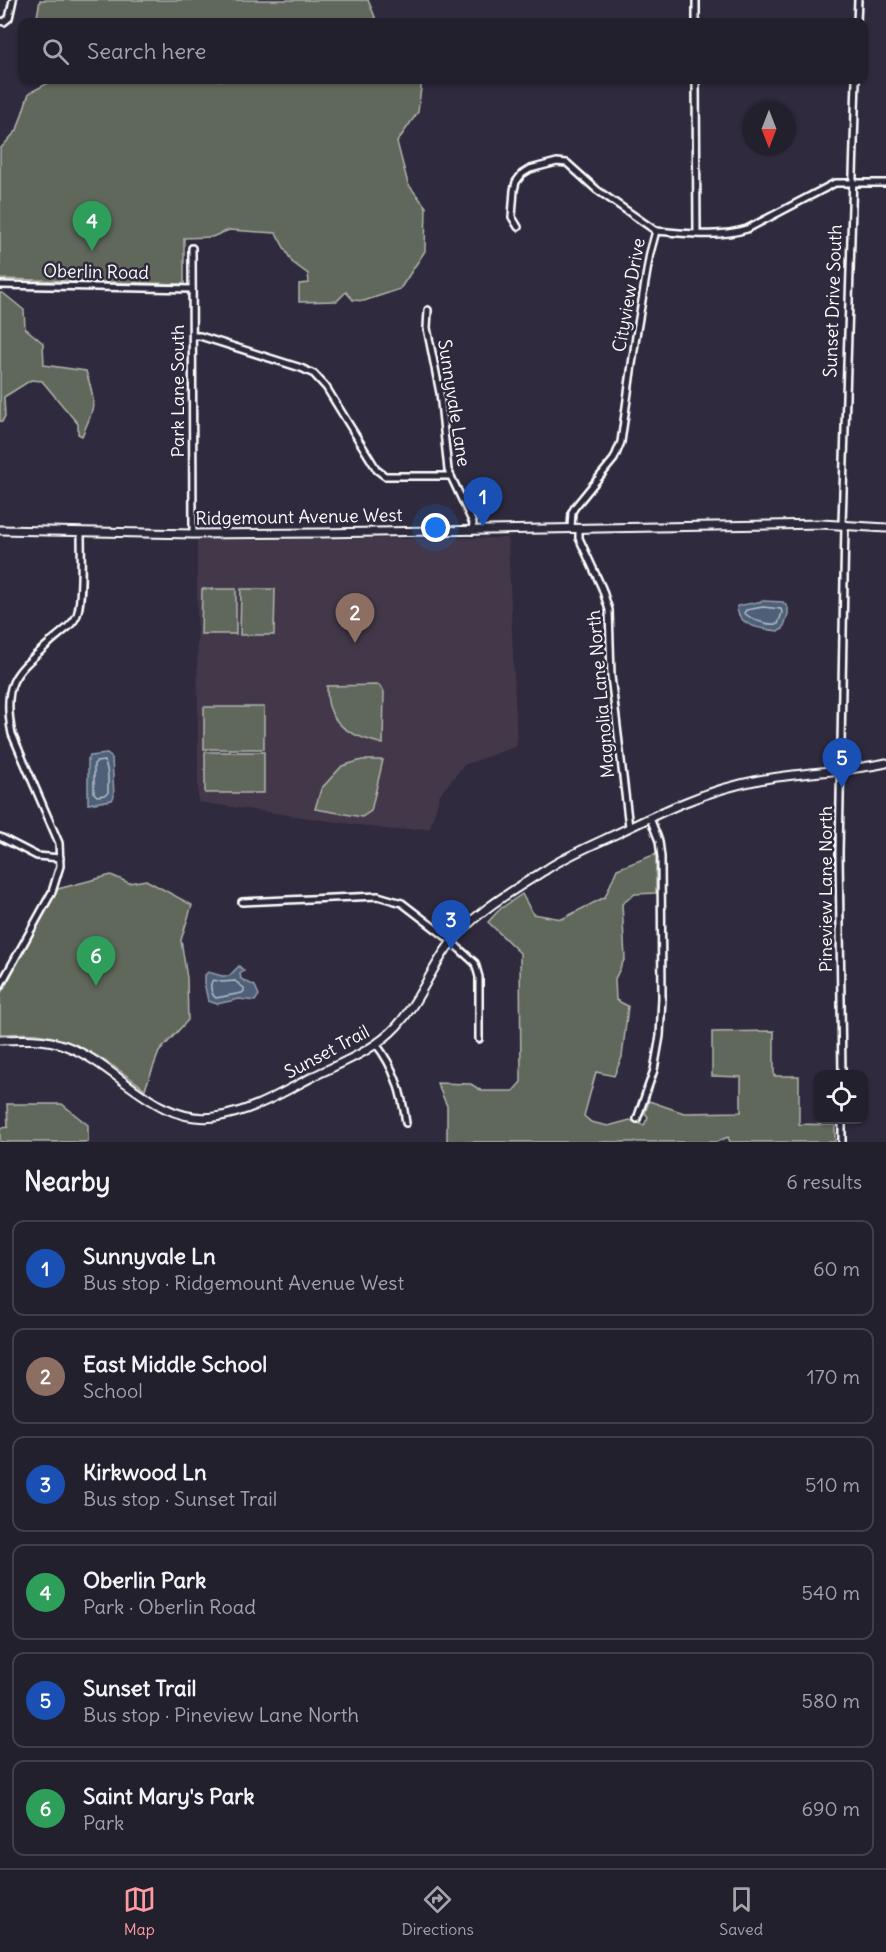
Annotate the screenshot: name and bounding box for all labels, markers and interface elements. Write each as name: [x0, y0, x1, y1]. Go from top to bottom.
search box: [18, 18, 868, 84]
icon: search: [39, 35, 72, 68]
text: Search here: [87, 37, 206, 65]
north arrow: [742, 102, 796, 156]
pin: 4: [72, 202, 112, 251]
street label: Sunset Drive South: [818, 224, 847, 378]
street label: Cityview Drive: [607, 236, 650, 354]
street label: Oberlin Road: [43, 259, 150, 284]
street label: Park Lane South: [166, 325, 189, 457]
street label: Sunnyvale Lane: [433, 338, 476, 468]
pin: 1: [464, 478, 502, 527]
street label: Ridgemount Avenue West: [195, 503, 403, 530]
your location: [421, 513, 450, 542]
pin: 2: [336, 594, 374, 643]
street label: Magnolia Lane North: [582, 609, 619, 779]
pin: 5: [822, 738, 862, 788]
street label: Pineview Lane North: [814, 806, 837, 972]
pin: 3: [432, 900, 470, 950]
pin: 6: [76, 936, 116, 986]
street label: Sunset Trail: [280, 1020, 373, 1084]
map controls: [814, 1070, 868, 1124]
button: locate: [814, 1070, 868, 1124]
text: Nearby: [24, 1165, 110, 1198]
text: 6 results: [786, 1169, 862, 1194]
text: Sunnyvale Ln: [83, 1242, 216, 1270]
text: 1: [42, 1256, 49, 1281]
text: 60 m: [813, 1256, 860, 1281]
text: Bus stop · Ridgemount Avenue West: [83, 1270, 404, 1295]
text: East Middle School: [83, 1350, 267, 1378]
text: 2: [40, 1364, 51, 1389]
text: 170 m: [807, 1364, 860, 1389]
text: School: [83, 1378, 143, 1403]
text: Kirkwood Ln: [83, 1458, 207, 1486]
text: 3: [40, 1472, 51, 1497]
text: 510 m: [805, 1472, 860, 1497]
text: Bus stop · Sunset Trail: [83, 1486, 277, 1511]
text: Oberlin Park: [83, 1566, 206, 1594]
text: 4: [40, 1580, 51, 1605]
text: 540 m: [801, 1580, 860, 1605]
text: Park · Oberlin Road: [83, 1594, 256, 1619]
text: Sunset Trail: [83, 1674, 197, 1702]
text: 5: [40, 1688, 51, 1713]
text: 580 m: [802, 1688, 860, 1713]
text: Bus stop · Pineview Lane North: [83, 1702, 359, 1727]
text: Saint Mary's Park: [83, 1782, 255, 1810]
text: 6: [40, 1796, 51, 1821]
text: 690 m: [802, 1796, 860, 1821]
text: Park: [83, 1810, 124, 1835]
tab: Map: [123, 1883, 156, 1939]
tab: Directions: [401, 1883, 474, 1939]
tab: Saved: [719, 1883, 763, 1939]

